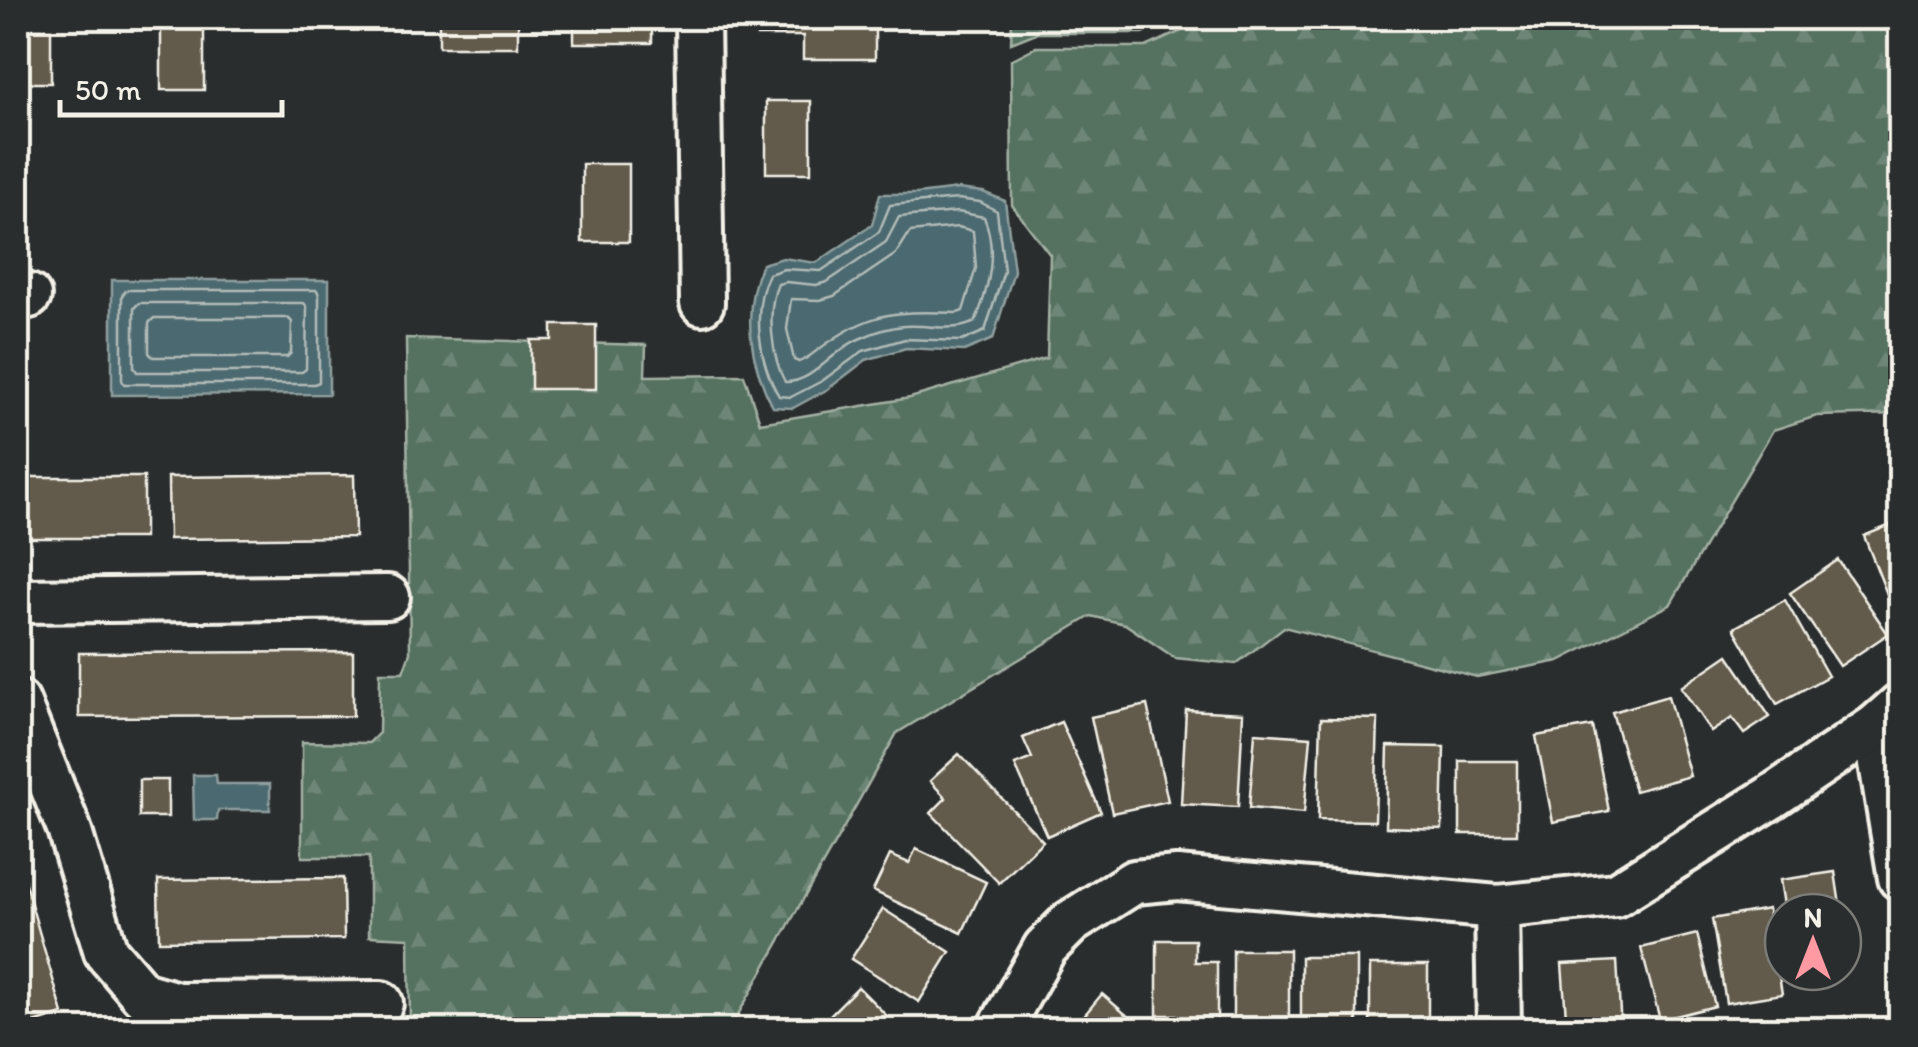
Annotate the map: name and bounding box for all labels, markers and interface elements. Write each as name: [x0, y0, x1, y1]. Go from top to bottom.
scale bar: [60, 55, 282, 117]
text: 50 m: [75, 71, 141, 108]
north arrow: [1763, 892, 1863, 992]
text: N: [1804, 900, 1822, 934]

